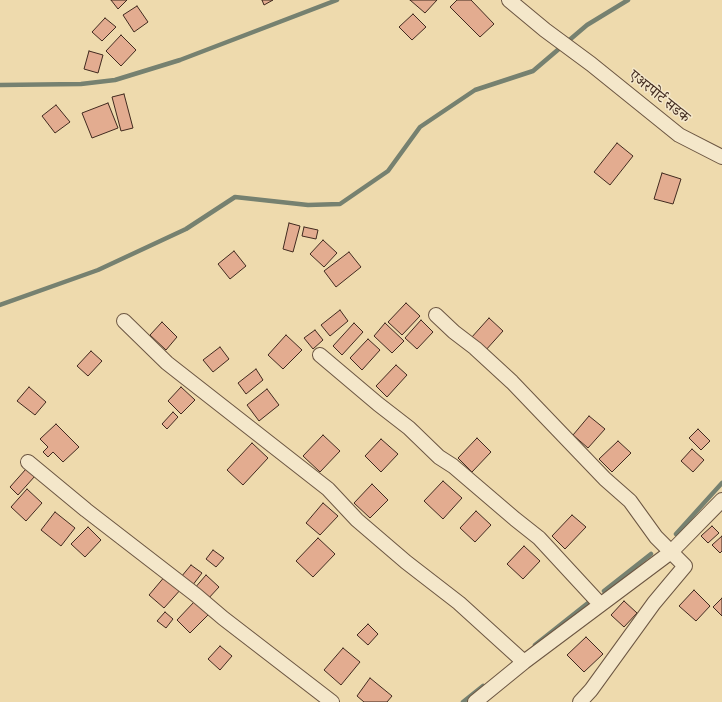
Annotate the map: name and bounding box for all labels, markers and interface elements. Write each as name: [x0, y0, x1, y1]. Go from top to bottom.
street label: एअरपोर्ट सडक: [625, 67, 693, 127]

